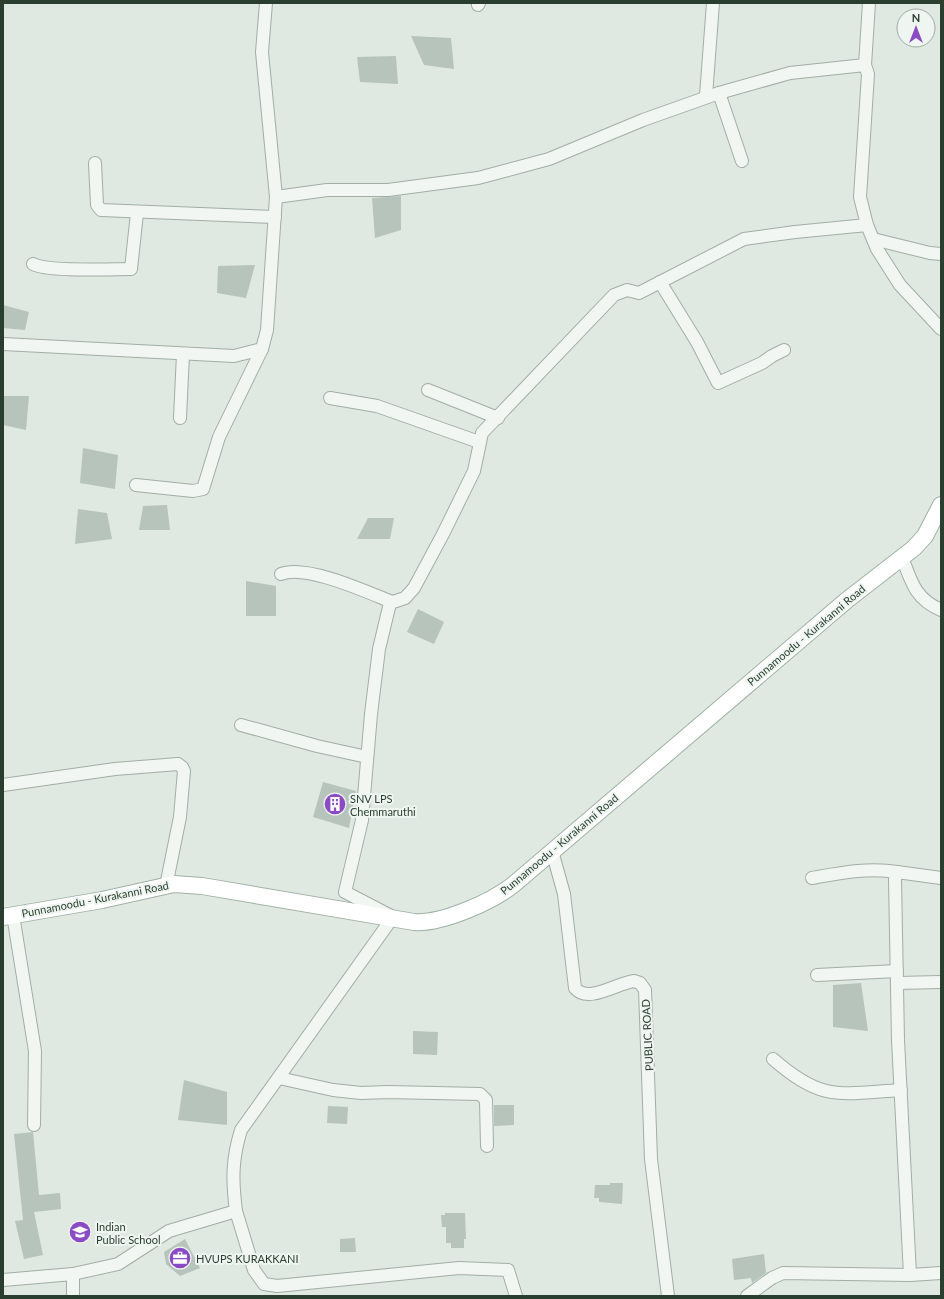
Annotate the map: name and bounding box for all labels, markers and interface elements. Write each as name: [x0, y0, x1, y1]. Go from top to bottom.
north arrow: [896, 8, 936, 48]
text: N: [912, 11, 920, 24]
street label: Punnamoodu - Kurakanni Road: [744, 582, 868, 688]
building icon: SNV LPS Chemmaruthi: [322, 791, 348, 817]
street label: Punnamoodu - Kurakanni Road: [497, 791, 621, 897]
place label: SNV LPS Chemmaruthi: [350, 792, 416, 818]
street label: Punnamoodu - Kurakanni Road: [20, 878, 170, 920]
street label: PUBLIC ROAD: [639, 999, 655, 1071]
school or university icon: Indian Public School: [67, 1219, 93, 1245]
place label: Indian Public School: [96, 1220, 161, 1246]
office icon: HVUPS KURAKKANI: [167, 1245, 193, 1271]
place label: HVUPS KURAKKANI: [196, 1252, 299, 1265]

